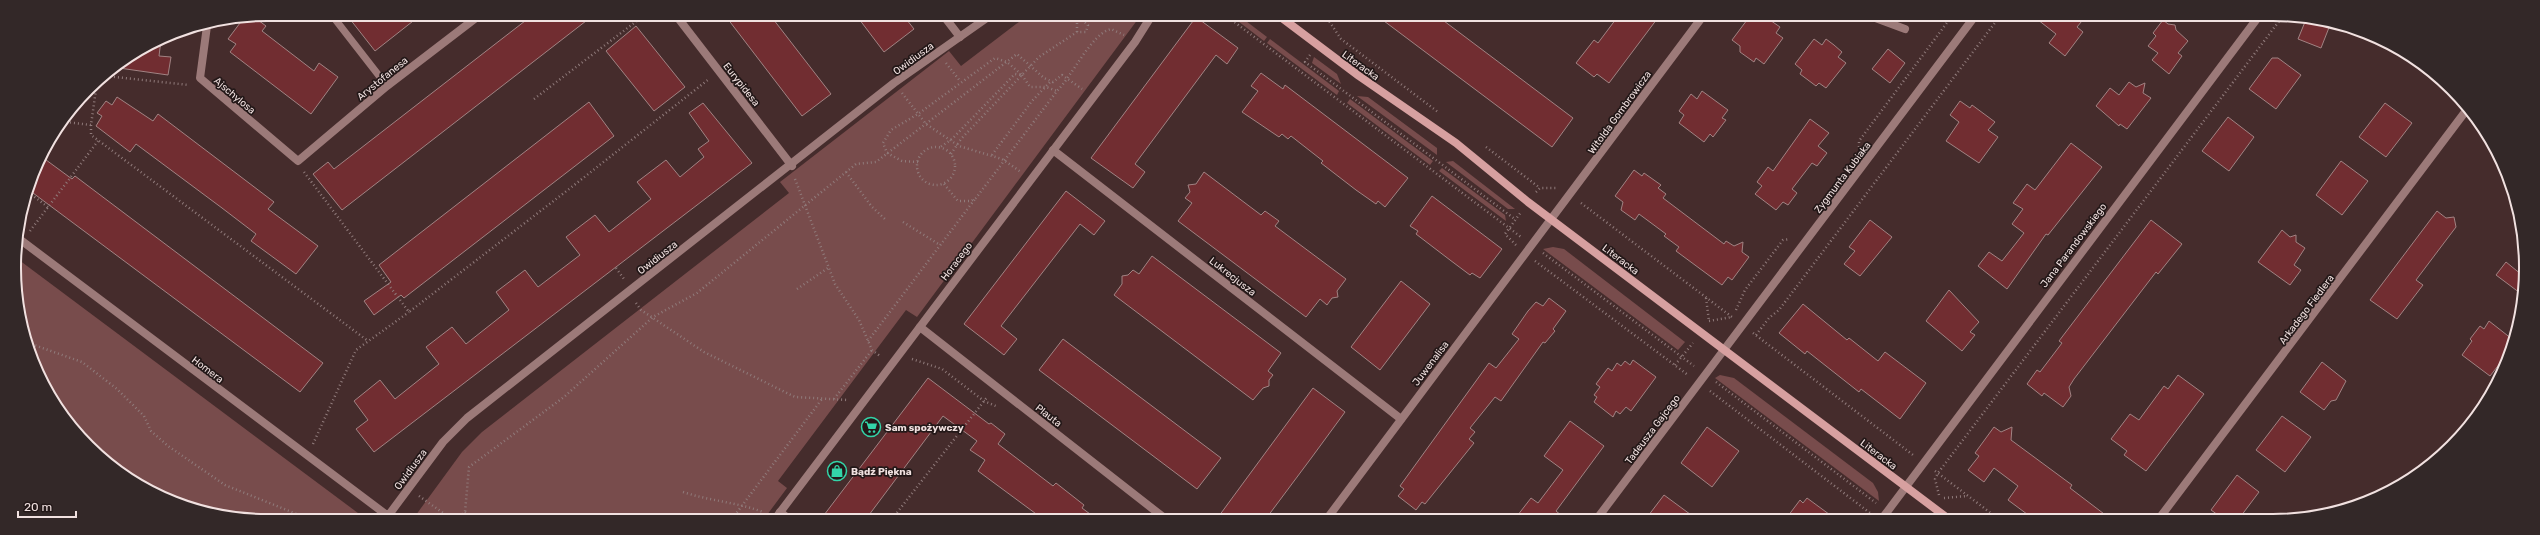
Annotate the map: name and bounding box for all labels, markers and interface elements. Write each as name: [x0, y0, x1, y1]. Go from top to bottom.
street label: Owidiusza: [891, 40, 936, 78]
street label: Literacka: [1340, 48, 1381, 83]
street label: Arystofanesa: [355, 55, 411, 103]
street label: Eurypidesa: [721, 60, 762, 109]
street label: Witolda Gombrowicza: [1586, 69, 1654, 156]
street label: Ajschylosa: [211, 75, 258, 117]
street label: Zygmunta Kubiaka: [1812, 140, 1874, 216]
street label: Jana Parandowskiego: [2038, 201, 2110, 290]
street label: Owidiusza: [635, 238, 680, 277]
street label: Horacego: [938, 240, 975, 283]
street label: Literacka: [1600, 242, 1641, 278]
street label: Lukrecjusza: [1207, 255, 1258, 299]
street label: Arkadego Fiedlera: [2277, 272, 2337, 347]
street label: Juwenalisa: [1410, 339, 1451, 388]
street label: Homera: [189, 354, 226, 386]
street label: Tadeusza Gajcego: [1623, 392, 1683, 467]
street label: Plauta: [1033, 402, 1064, 430]
supermarket icon: Sam spożywczy: [860, 416, 882, 438]
place label: Sam spożywczy: [885, 422, 964, 434]
street label: Literacka: [1858, 437, 1899, 473]
street label: Owidiusza: [392, 447, 430, 492]
shop icon: Bądź Piękna: [826, 460, 848, 482]
place label: Bądź Piękna: [851, 466, 912, 478]
scale bar: [18, 493, 76, 519]
text: 20 m: [24, 500, 52, 514]

